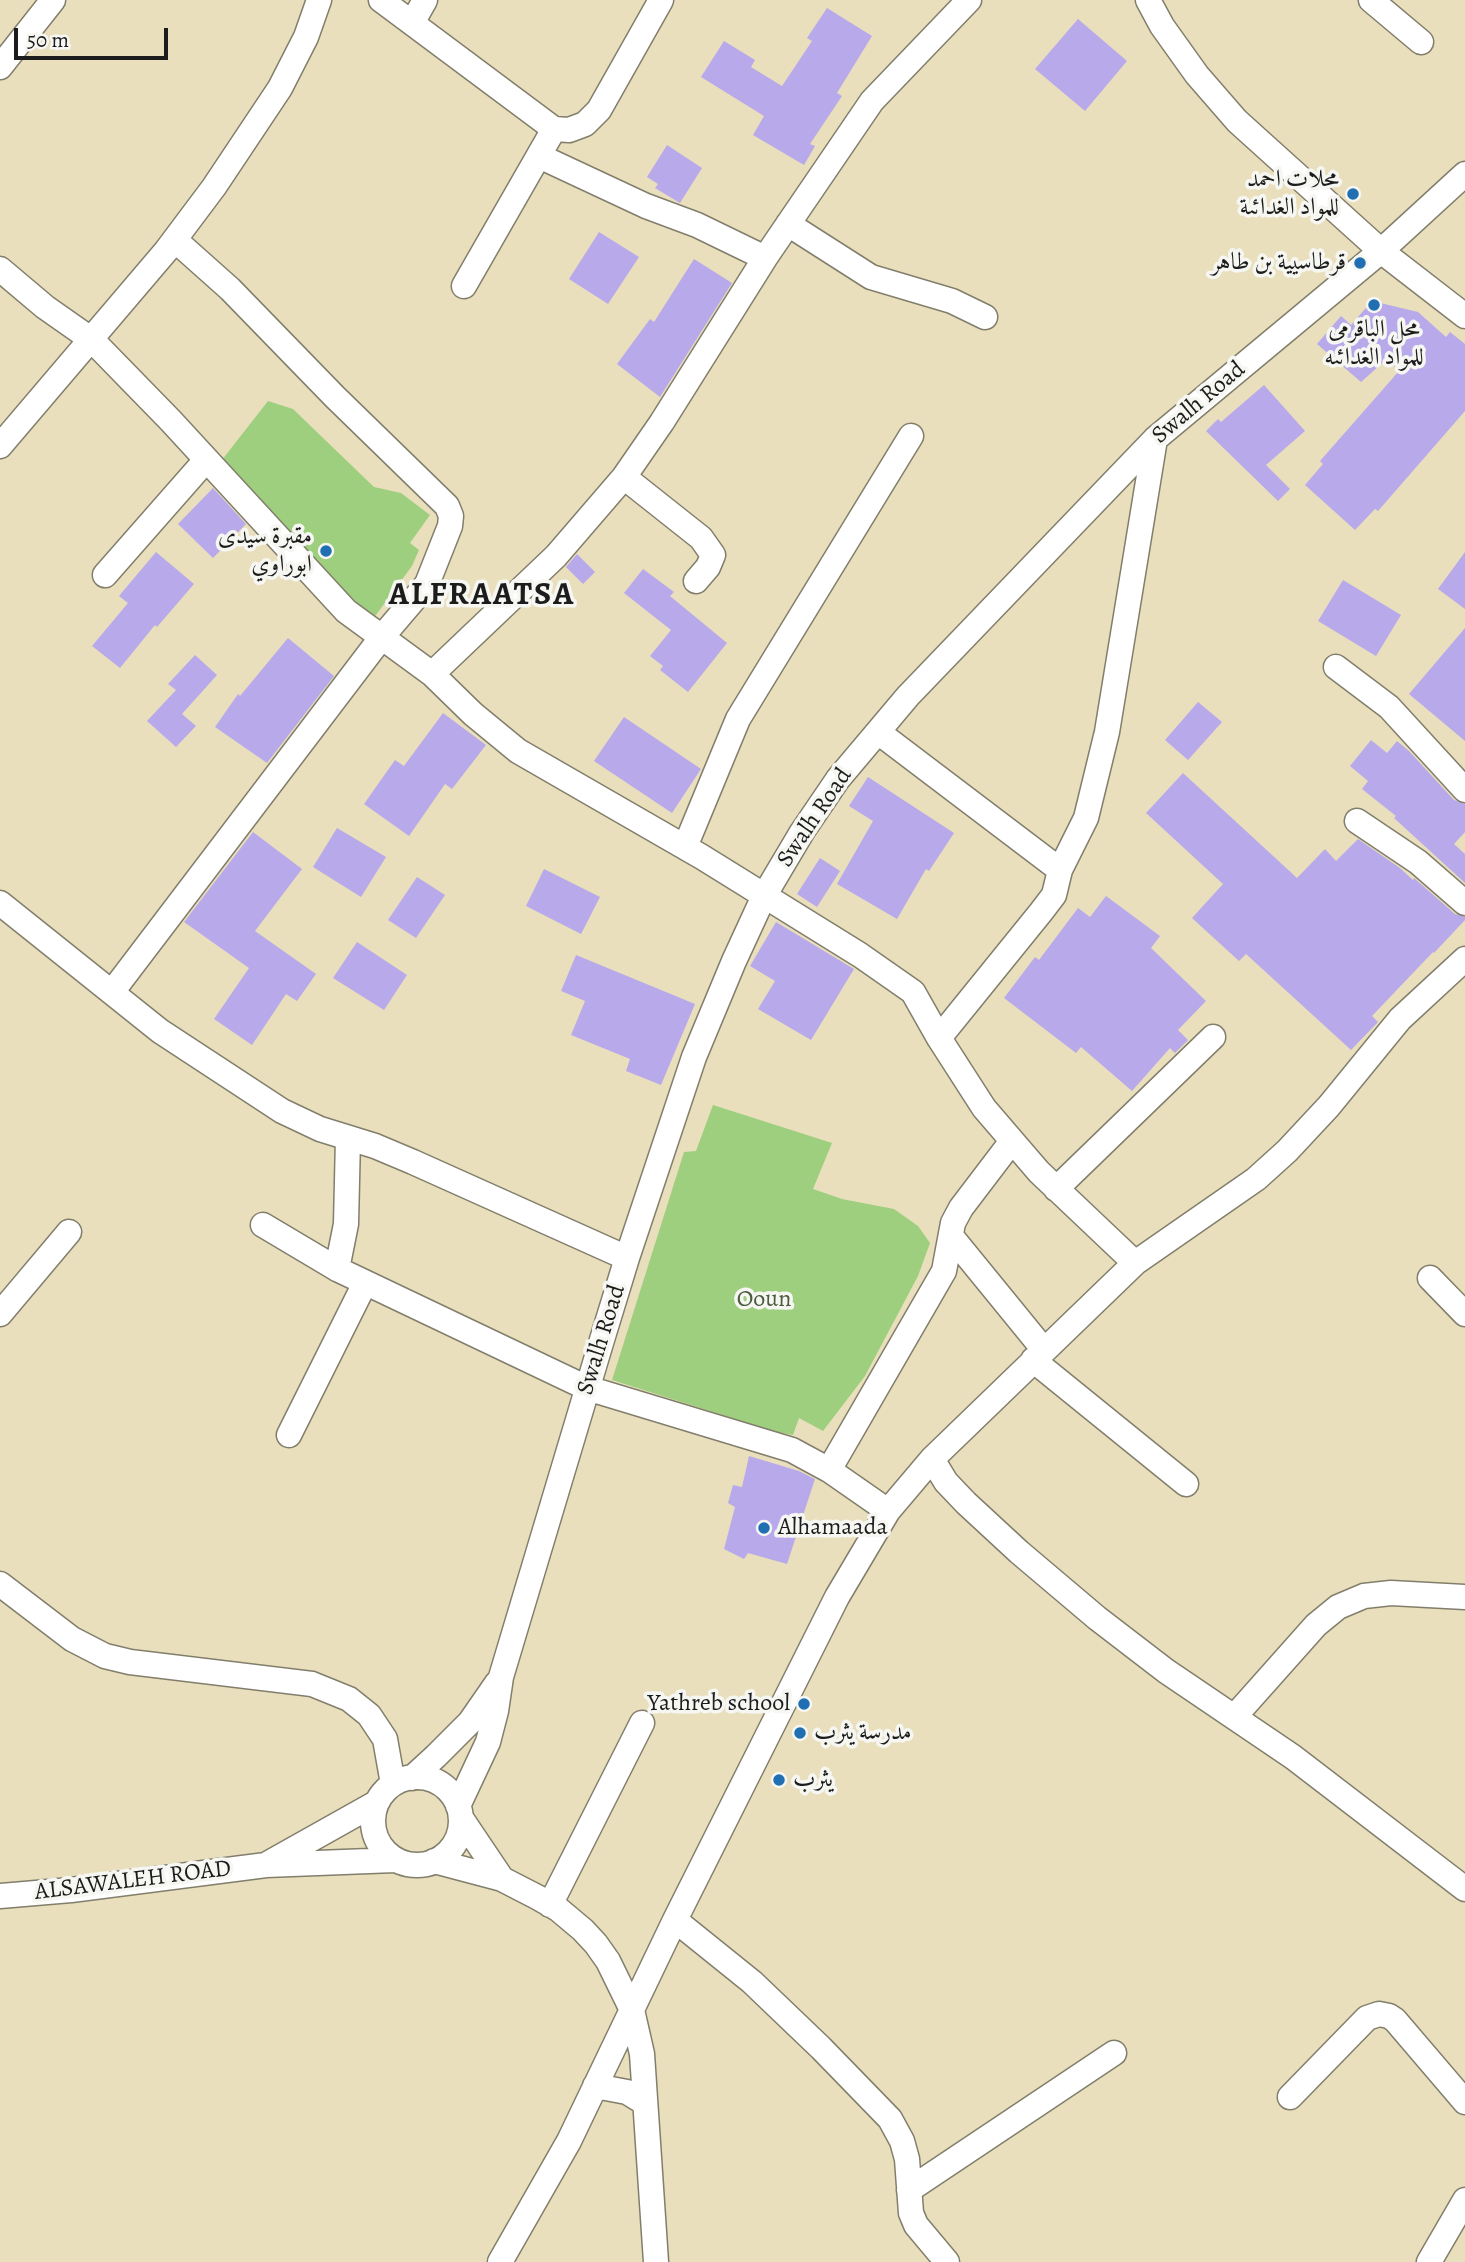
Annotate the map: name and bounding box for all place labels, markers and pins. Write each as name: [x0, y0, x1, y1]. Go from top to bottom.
place label: محلات احمد للمواد الغدائىة: [1240, 166, 1339, 222]
marker: محلات احمد للمواد الغدائىة: [1345, 186, 1361, 202]
place label: قرطاسيية بن طاهر: [1212, 249, 1346, 277]
marker: قرطاسيية بن طاهر: [1352, 255, 1368, 271]
marker: محل الباقرمى للمواد الغدائىه: [1366, 297, 1382, 313]
place label: محل الباقرمى للمواد الغدائىه: [1324, 316, 1424, 372]
place label: مقبرة سيدى ابوراوي: [218, 523, 312, 579]
marker: مقبرة سيدى ابوراوي: [318, 543, 334, 559]
place label: Alhamaada: [778, 1514, 888, 1542]
marker: Alhamaada: [756, 1520, 772, 1536]
place label: Yathreb school: [648, 1690, 790, 1718]
marker: Yathreb school: [796, 1696, 812, 1712]
place label: مدرسة يثرب: [814, 1719, 912, 1747]
marker: مدرسة يثرب: [792, 1725, 808, 1741]
place label: يثرب: [793, 1766, 833, 1794]
marker: يثرب: [771, 1772, 787, 1788]

